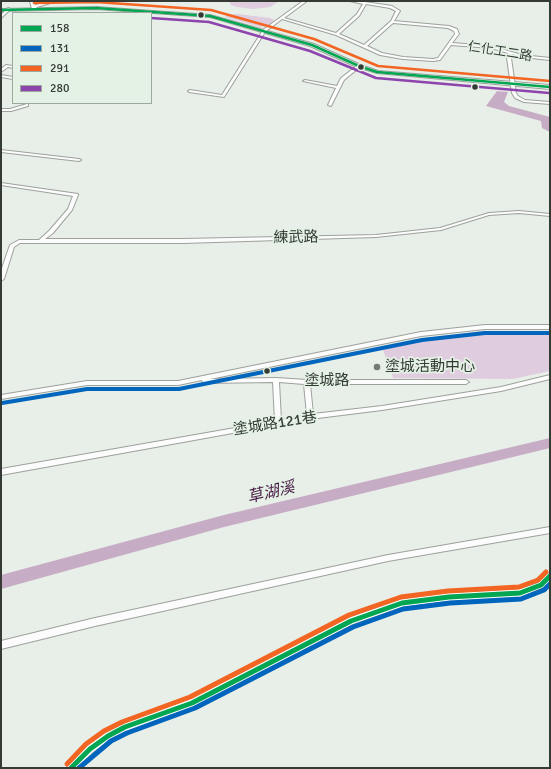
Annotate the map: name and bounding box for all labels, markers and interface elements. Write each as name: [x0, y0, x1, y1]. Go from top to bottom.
unlabelled marker: [196, 10, 206, 20]
legend: [12, 12, 152, 104]
text: 158: [50, 21, 69, 36]
street label: 仁化工二路: [467, 39, 533, 65]
text: 131: [50, 41, 69, 56]
text: 291: [50, 61, 69, 76]
unlabelled marker: [356, 62, 366, 72]
text: 280: [50, 81, 69, 96]
unlabelled marker: [470, 82, 480, 92]
street label: 練武路: [273, 229, 319, 247]
place label: 塗城活動中心: [385, 358, 475, 376]
marker: 塗城活動中心: [372, 362, 382, 372]
unlabelled marker: [262, 366, 272, 376]
street label: 塗城路: [305, 372, 349, 390]
street label: 塗城路121巷: [232, 409, 318, 439]
water label: 草湖溪: [245, 478, 297, 508]

